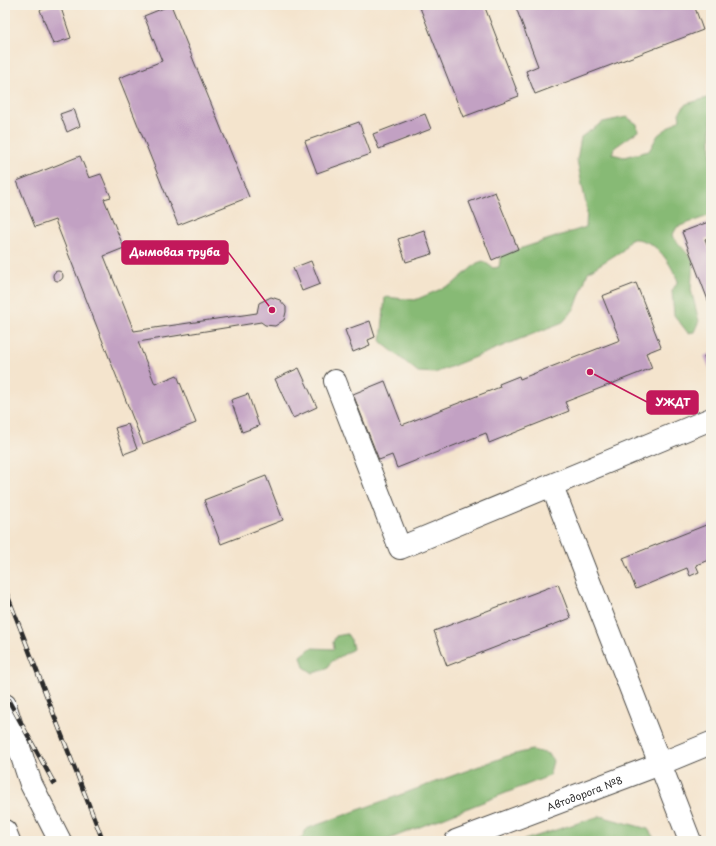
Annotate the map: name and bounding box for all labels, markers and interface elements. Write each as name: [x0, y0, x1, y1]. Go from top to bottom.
callout: Дымовая труба: [122, 241, 228, 264]
text: Дымовая труба: [129, 243, 221, 260]
callout: УЖДТ: [647, 391, 698, 414]
text: УЖДТ: [655, 393, 691, 410]
street label: Автодорога №8: [544, 771, 624, 814]

